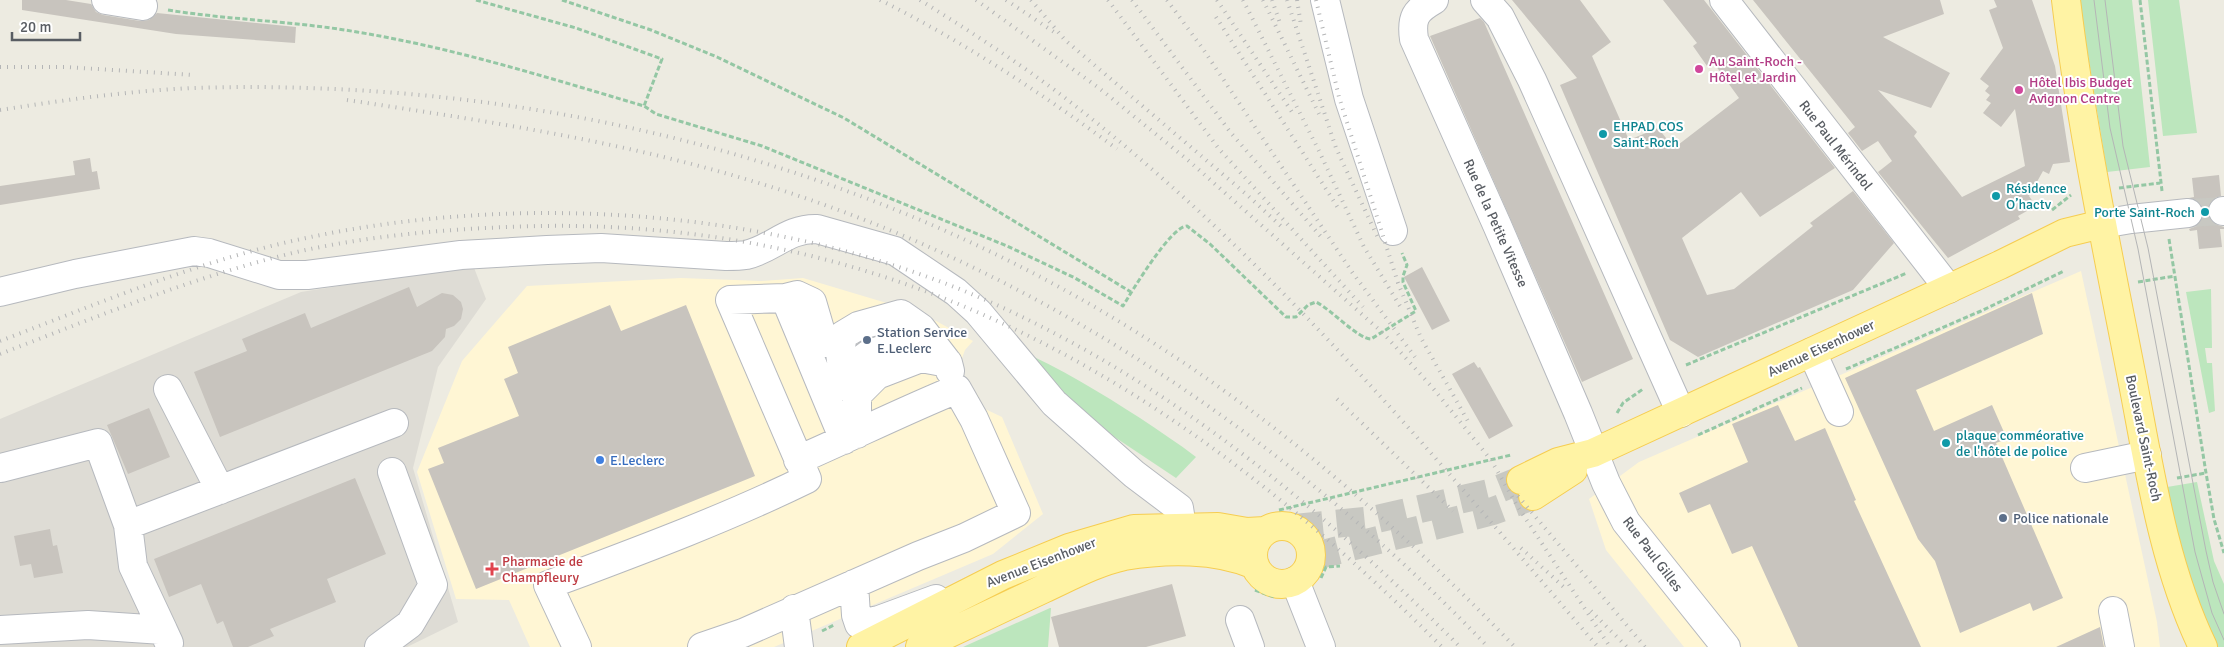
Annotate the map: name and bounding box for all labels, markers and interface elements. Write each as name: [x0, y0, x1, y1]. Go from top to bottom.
scale bar: [12, 10, 80, 42]
text: 20 m: [20, 18, 51, 36]
place label: Au Saint-Roch - Hôtel et Jardin: [1709, 53, 1802, 86]
marker: Au Saint-Roch - Hôtel et Jardin: [1693, 63, 1705, 75]
place label: Hôtel Ibis Budget Avignon Centre: [2029, 74, 2132, 107]
marker: Hôtel Ibis Budget Avignon Centre: [2013, 84, 2025, 96]
street label: Rue Paul Mérindol: [1795, 97, 1876, 194]
place label: EHPAD COS Saint-Roch: [1613, 118, 1684, 151]
marker: EHPAD COS Saint-Roch: [1597, 128, 1609, 140]
street label: Rue de la Petite Vitesse: [1460, 156, 1531, 290]
place label: Résidence O’hactv: [2006, 180, 2067, 213]
marker: Résidence O’hactv: [1990, 190, 2002, 202]
place label: Porte Saint-Roch: [2094, 204, 2195, 221]
marker: Porte Saint-Roch: [2199, 206, 2211, 218]
street label: Avenue Eisenhower: [1765, 316, 1878, 381]
place label: Station Service E.Leclerc: [877, 324, 967, 357]
marker: Station Service E.Leclerc: [861, 334, 873, 346]
street label: Boulevard Saint-Roch: [2122, 373, 2165, 503]
place label: plaque comméorative de l'hôtel de police: [1956, 427, 2084, 460]
marker: plaque comméorative de l'hôtel de police: [1940, 437, 1952, 449]
place label: E.Leclerc: [610, 452, 665, 469]
marker: E.Leclerc: [594, 454, 606, 466]
place label: Police nationale: [2013, 510, 2109, 527]
marker: Police nationale: [1997, 512, 2009, 524]
street label: Rue Paul Gilles: [1619, 514, 1686, 595]
street label: Avenue Eisenhower: [984, 533, 1099, 591]
place label: Pharmacie de Champfleury: [502, 553, 583, 586]
marker: Pharmacie de Champfleury: [486, 563, 498, 575]

